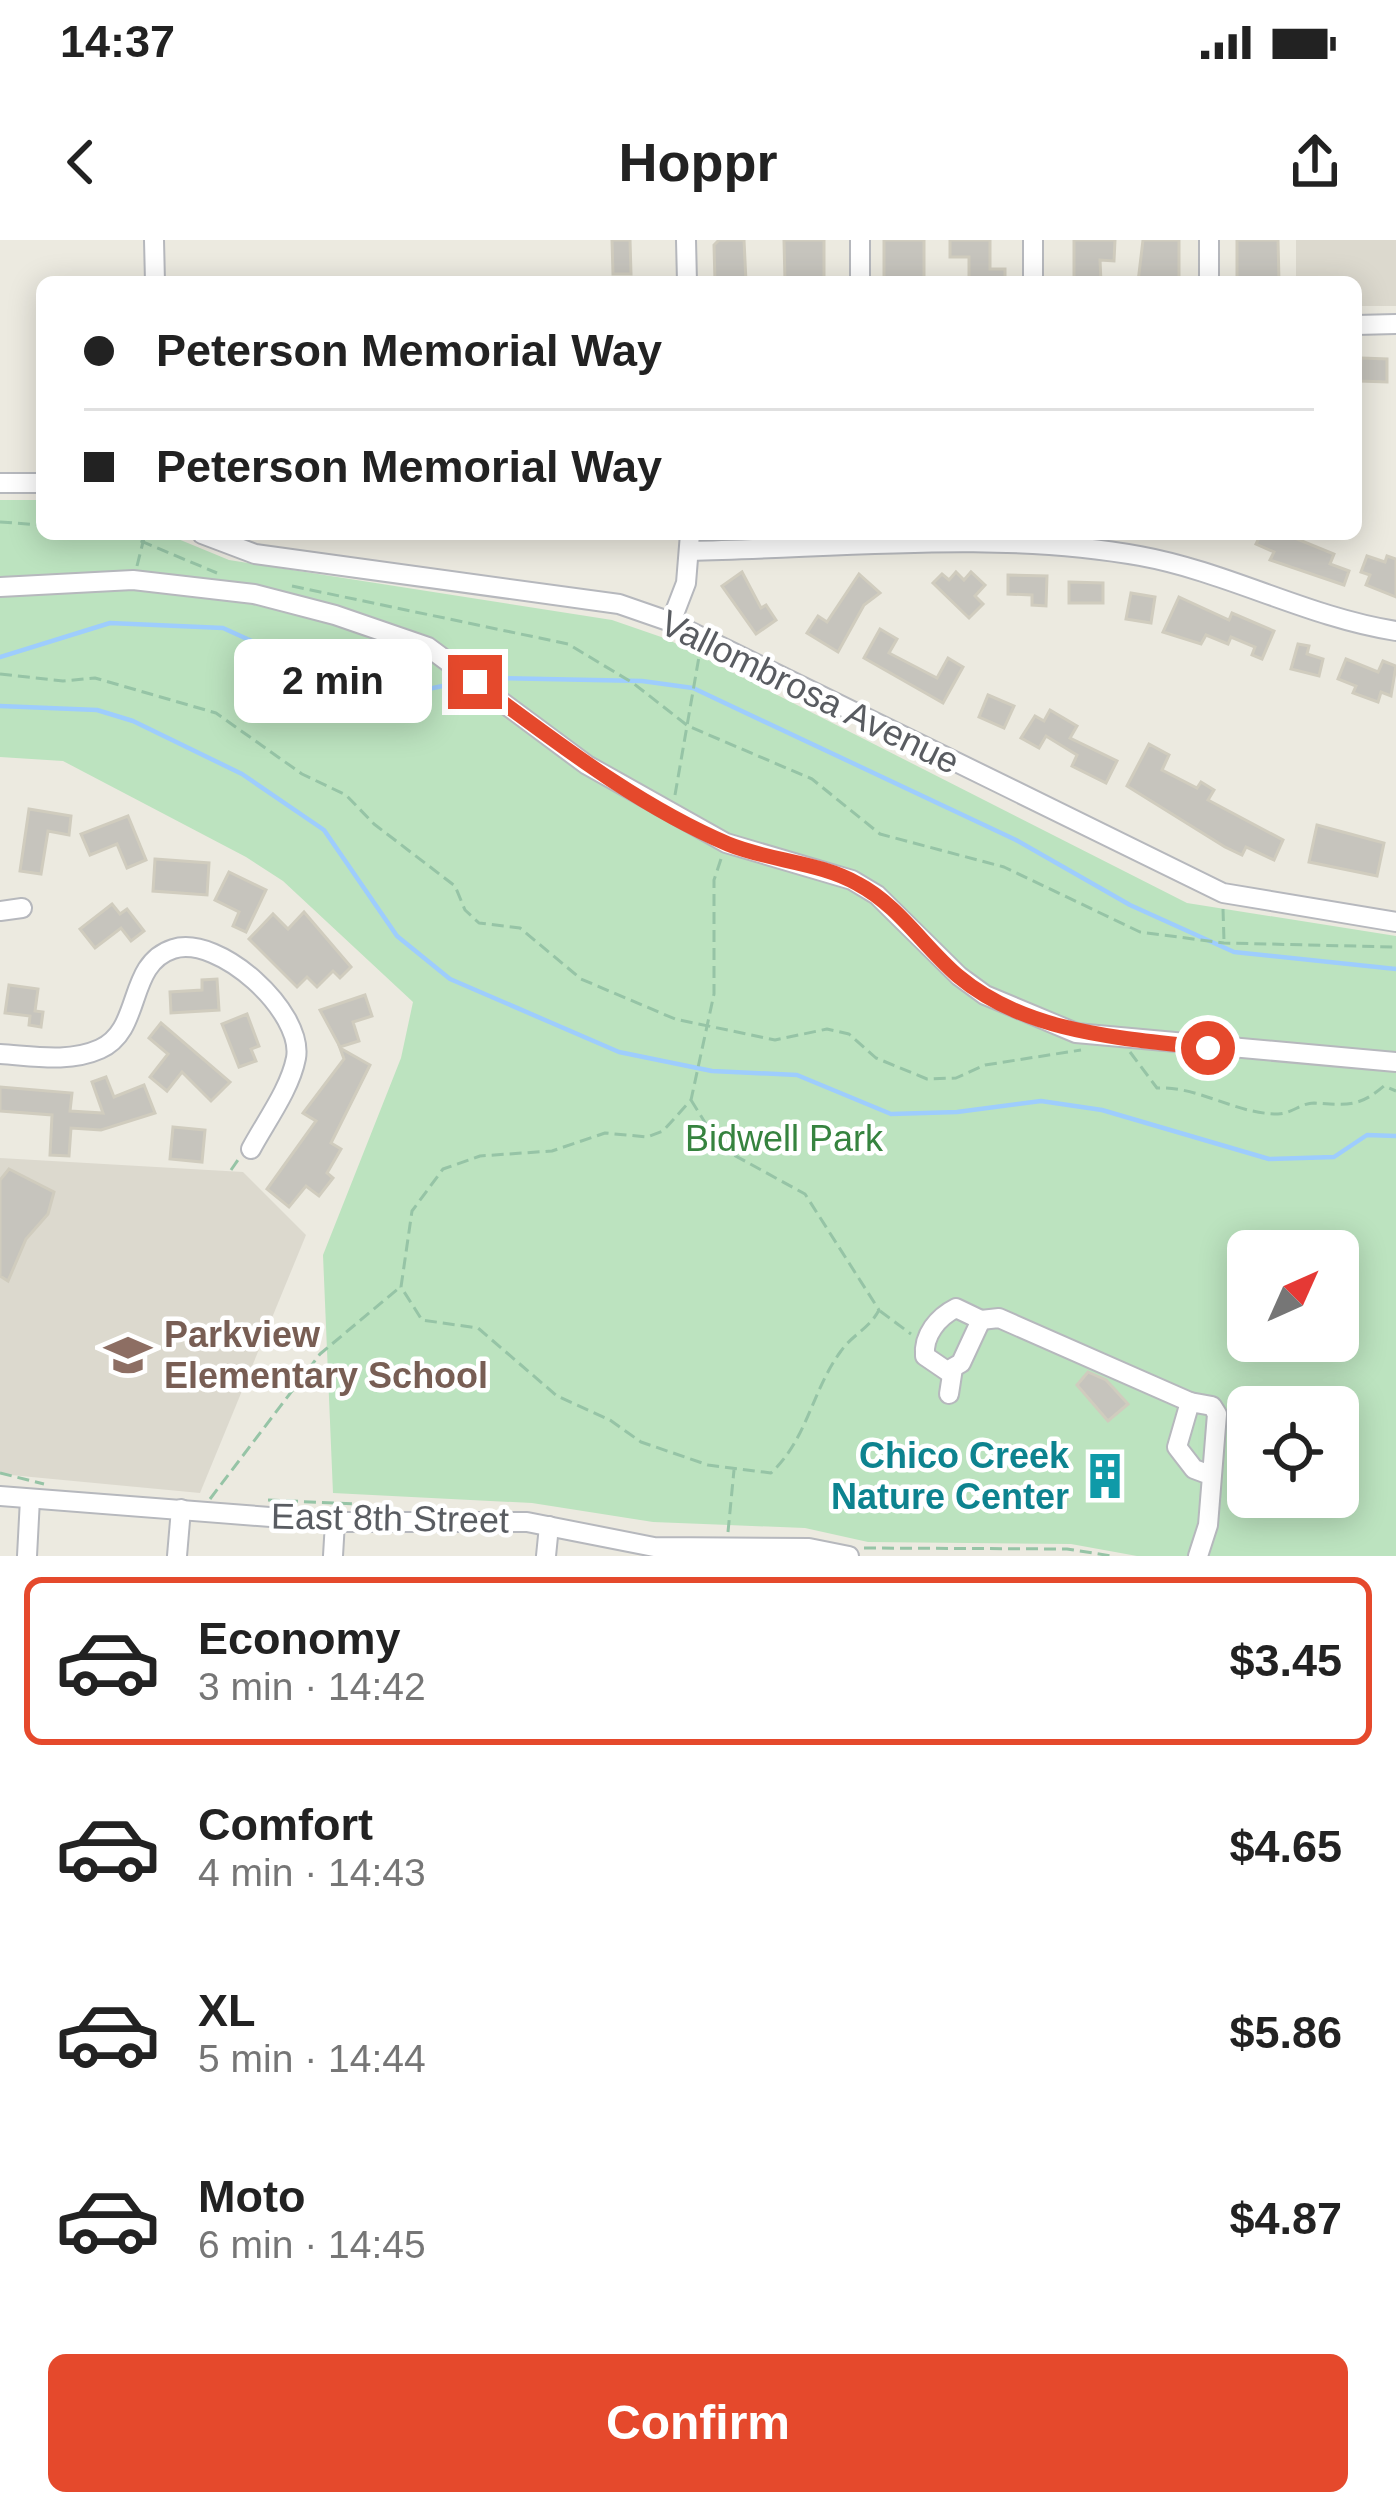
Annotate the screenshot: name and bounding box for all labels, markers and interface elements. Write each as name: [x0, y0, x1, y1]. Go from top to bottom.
text: 14:37: [60, 16, 175, 67]
icon: back: [48, 129, 114, 195]
icon: share: [1282, 129, 1348, 195]
text: Hoppr: [619, 132, 777, 192]
text: Peterson Memorial Way: [156, 325, 662, 376]
text: Peterson Memorial Way: [156, 441, 662, 492]
street label: Vallombrosa Avenue: [654, 602, 966, 782]
callout: 2 min: [235, 640, 433, 724]
route end: [448, 655, 502, 709]
text: 2 min: [282, 659, 384, 702]
route start: [1181, 1021, 1235, 1075]
park label: Bidwell Park: [685, 1118, 884, 1159]
north arrow: [1227, 1230, 1359, 1362]
map controls: [1227, 1230, 1359, 1518]
place label: Parkview Elementary School: [164, 1314, 488, 1396]
school or university icon: Parkview Elementary School: [103, 1330, 153, 1380]
button: locate: [1227, 1386, 1359, 1518]
place label: Chico Creek Nature Center: [831, 1435, 1070, 1517]
building icon: Chico Creek Nature Center: [1080, 1451, 1130, 1501]
street label: East 8th Street: [271, 1495, 509, 1541]
icon: car: [54, 1607, 162, 1715]
text: Economy: [198, 1613, 401, 1664]
text: $3.45: [1229, 1635, 1342, 1686]
text: 3 min · 14:42: [198, 1665, 426, 1708]
icon: car: [54, 1793, 162, 1901]
text: Comfort: [198, 1799, 373, 1850]
text: $4.65: [1229, 1821, 1342, 1872]
text: 4 min · 14:43: [198, 1851, 426, 1894]
icon: car: [54, 1979, 162, 2087]
text: XL: [198, 1985, 256, 2036]
text: $5.86: [1229, 2007, 1342, 2058]
text: 5 min · 14:44: [198, 2037, 426, 2080]
icon: car: [54, 2165, 162, 2273]
text: Moto: [198, 2171, 305, 2222]
text: $4.87: [1229, 2193, 1342, 2244]
text: 6 min · 14:45: [198, 2223, 426, 2266]
button: Confirm: [48, 2354, 1348, 2492]

